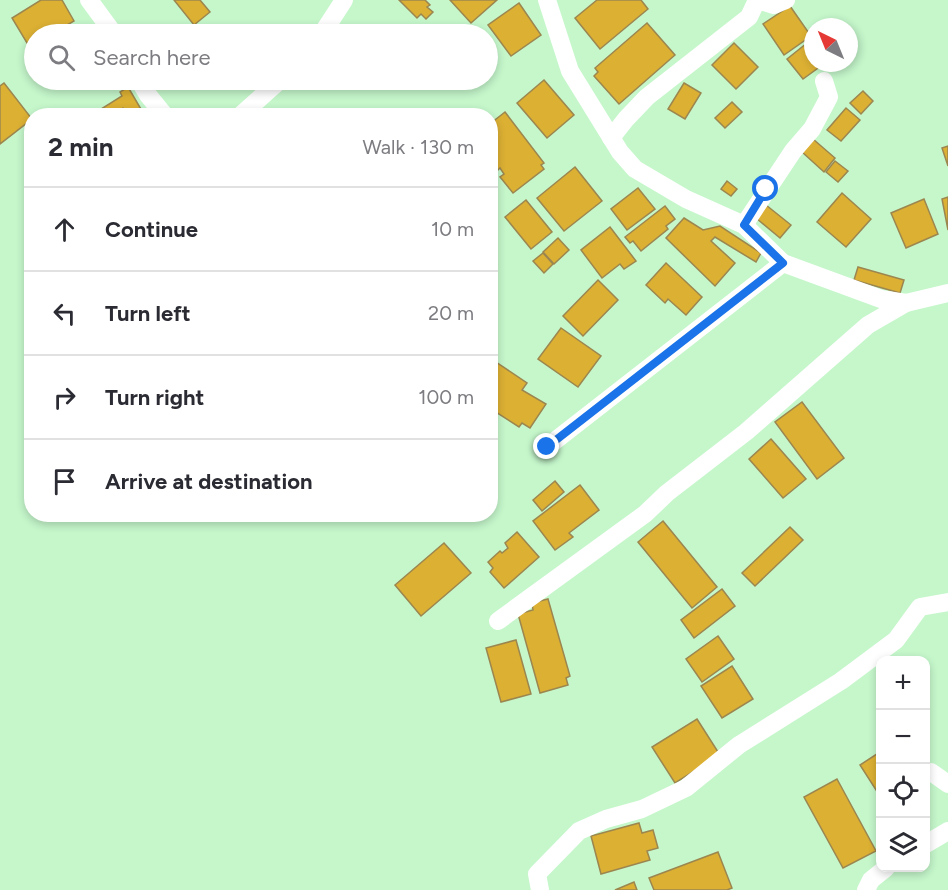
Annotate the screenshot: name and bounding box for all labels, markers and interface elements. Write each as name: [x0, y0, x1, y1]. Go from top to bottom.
north arrow: [804, 18, 858, 72]
search box: [24, 24, 498, 90]
icon: search: [45, 41, 78, 74]
text: Search here: [93, 44, 211, 71]
text: 2 min: [48, 131, 114, 163]
text: Walk · 130 m: [362, 135, 474, 159]
route start: [752, 175, 778, 201]
icon: ahead: [48, 213, 81, 246]
text: Continue: [105, 216, 198, 243]
text: 10 m: [431, 217, 474, 241]
icon: left: [48, 297, 81, 330]
text: Turn left: [105, 300, 191, 327]
text: 20 m: [428, 301, 474, 325]
icon: right: [48, 381, 81, 414]
text: Turn right: [105, 384, 204, 411]
text: 100 m: [418, 385, 474, 409]
route end: [533, 433, 559, 459]
icon: arrive: [48, 465, 81, 498]
text: Arrive at destination: [105, 468, 313, 495]
map controls: [876, 656, 930, 872]
button: +: [876, 656, 930, 710]
button: −: [876, 710, 930, 764]
button: locate: [876, 764, 930, 818]
button: layers: [876, 818, 930, 872]

